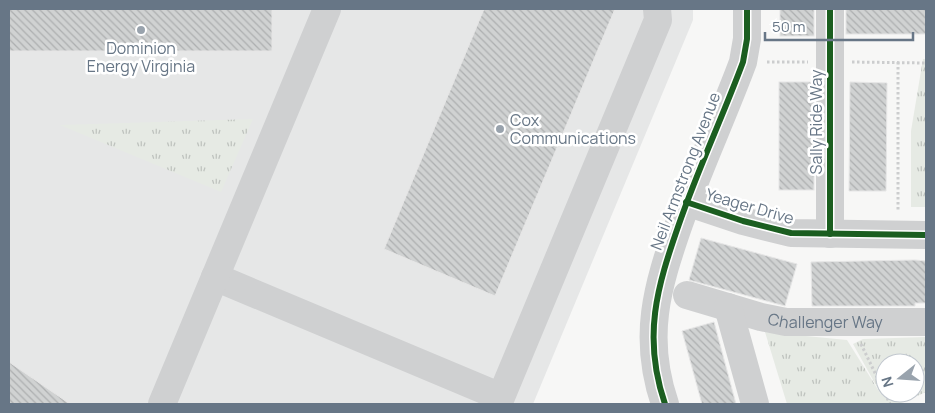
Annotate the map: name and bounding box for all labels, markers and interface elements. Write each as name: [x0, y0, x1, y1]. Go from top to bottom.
scale bar: [765, 10, 912, 42]
text: 50 m: [772, 16, 806, 37]
marker: Dominion Energy Virginia: [135, 24, 147, 36]
place label: Dominion Energy Virginia: [87, 37, 195, 77]
street label: Sally Ride Way: [805, 69, 827, 174]
street label: Neil Armstrong Avenue: [645, 89, 725, 253]
place label: Cox Communications: [510, 109, 636, 149]
marker: Cox Communications: [494, 123, 506, 135]
street label: Yeager Drive: [703, 183, 797, 229]
street label: Challenger Way: [766, 308, 883, 333]
north arrow: [875, 353, 925, 403]
text: N: [877, 374, 898, 390]

